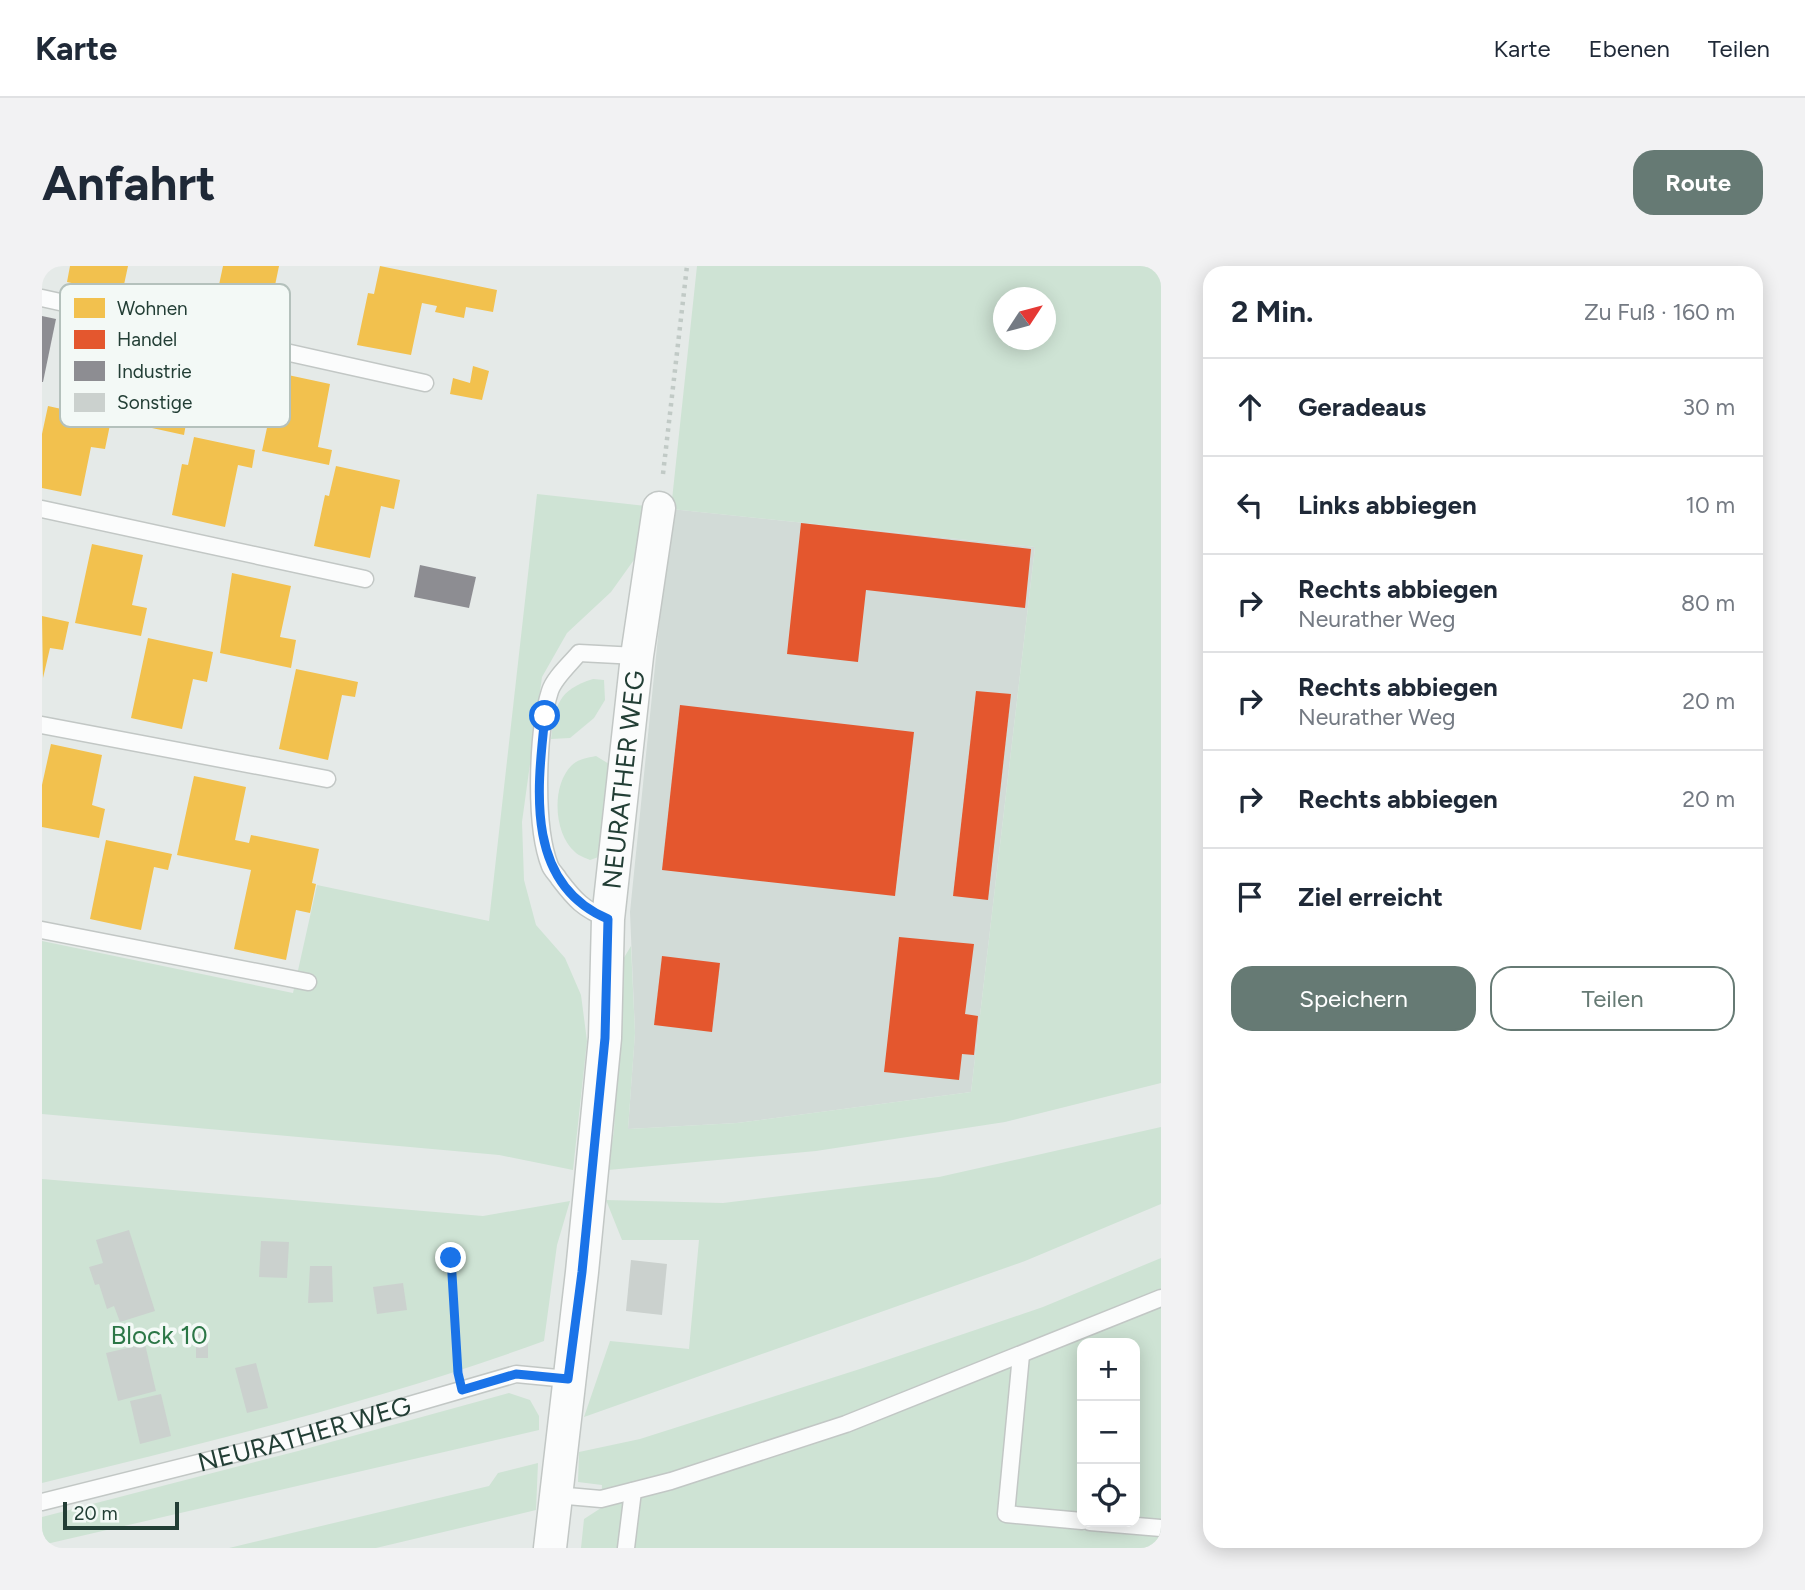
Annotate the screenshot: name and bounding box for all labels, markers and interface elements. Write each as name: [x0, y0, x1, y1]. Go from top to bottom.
text: Karte: [35, 29, 117, 68]
text: Karte: [1494, 34, 1551, 63]
text: Ebenen: [1589, 34, 1670, 63]
text: Teilen: [1708, 34, 1770, 63]
button: Route: [1633, 150, 1763, 215]
text: Anfahrt: [42, 153, 216, 212]
legend: [60, 284, 290, 427]
north arrow: [993, 287, 1056, 350]
text: 2 Min.: [1231, 293, 1314, 330]
text: Wohnen: [117, 297, 188, 320]
text: Zu Fuß · 160 m: [1584, 298, 1735, 326]
text: Handel: [117, 328, 177, 351]
text: Industrie: [117, 360, 192, 383]
icon: ahead: [1231, 388, 1269, 426]
text: Sonstige: [117, 391, 192, 414]
text: Geradeaus: [1298, 391, 1426, 423]
text: 30 m: [1682, 393, 1735, 421]
icon: left: [1231, 486, 1269, 524]
text: Links abbiegen: [1298, 489, 1477, 521]
text: 10 m: [1686, 491, 1735, 519]
text: Rechts abbiegen: [1298, 573, 1498, 605]
icon: right: [1231, 584, 1269, 622]
text: 80 m: [1681, 589, 1735, 617]
text: Neurather Weg: [1298, 605, 1455, 633]
street label: NEURATHER WEG: [595, 669, 651, 891]
text: Rechts abbiegen: [1298, 671, 1498, 703]
icon: right: [1231, 682, 1269, 720]
text: 20 m: [1682, 687, 1735, 715]
route start: [529, 700, 560, 731]
text: Neurather Weg: [1298, 703, 1455, 731]
icon: right: [1231, 780, 1269, 818]
text: Rechts abbiegen: [1298, 783, 1498, 815]
text: 20 m: [1682, 785, 1735, 813]
icon: arrive: [1231, 878, 1269, 916]
text: Ziel erreicht: [1298, 881, 1443, 913]
button: Speichern: [1231, 966, 1476, 1031]
button: Teilen: [1490, 966, 1735, 1031]
route end: [435, 1242, 466, 1273]
park label: Block 10: [110, 1319, 208, 1351]
map controls: [1077, 1338, 1140, 1527]
button: +: [1077, 1338, 1140, 1401]
street label: NEURATHER WEG: [194, 1389, 415, 1478]
button: −: [1077, 1401, 1140, 1464]
button: locate: [1077, 1464, 1140, 1527]
scale bar: [63, 1499, 178, 1531]
text: 20 m: [74, 1502, 118, 1525]

